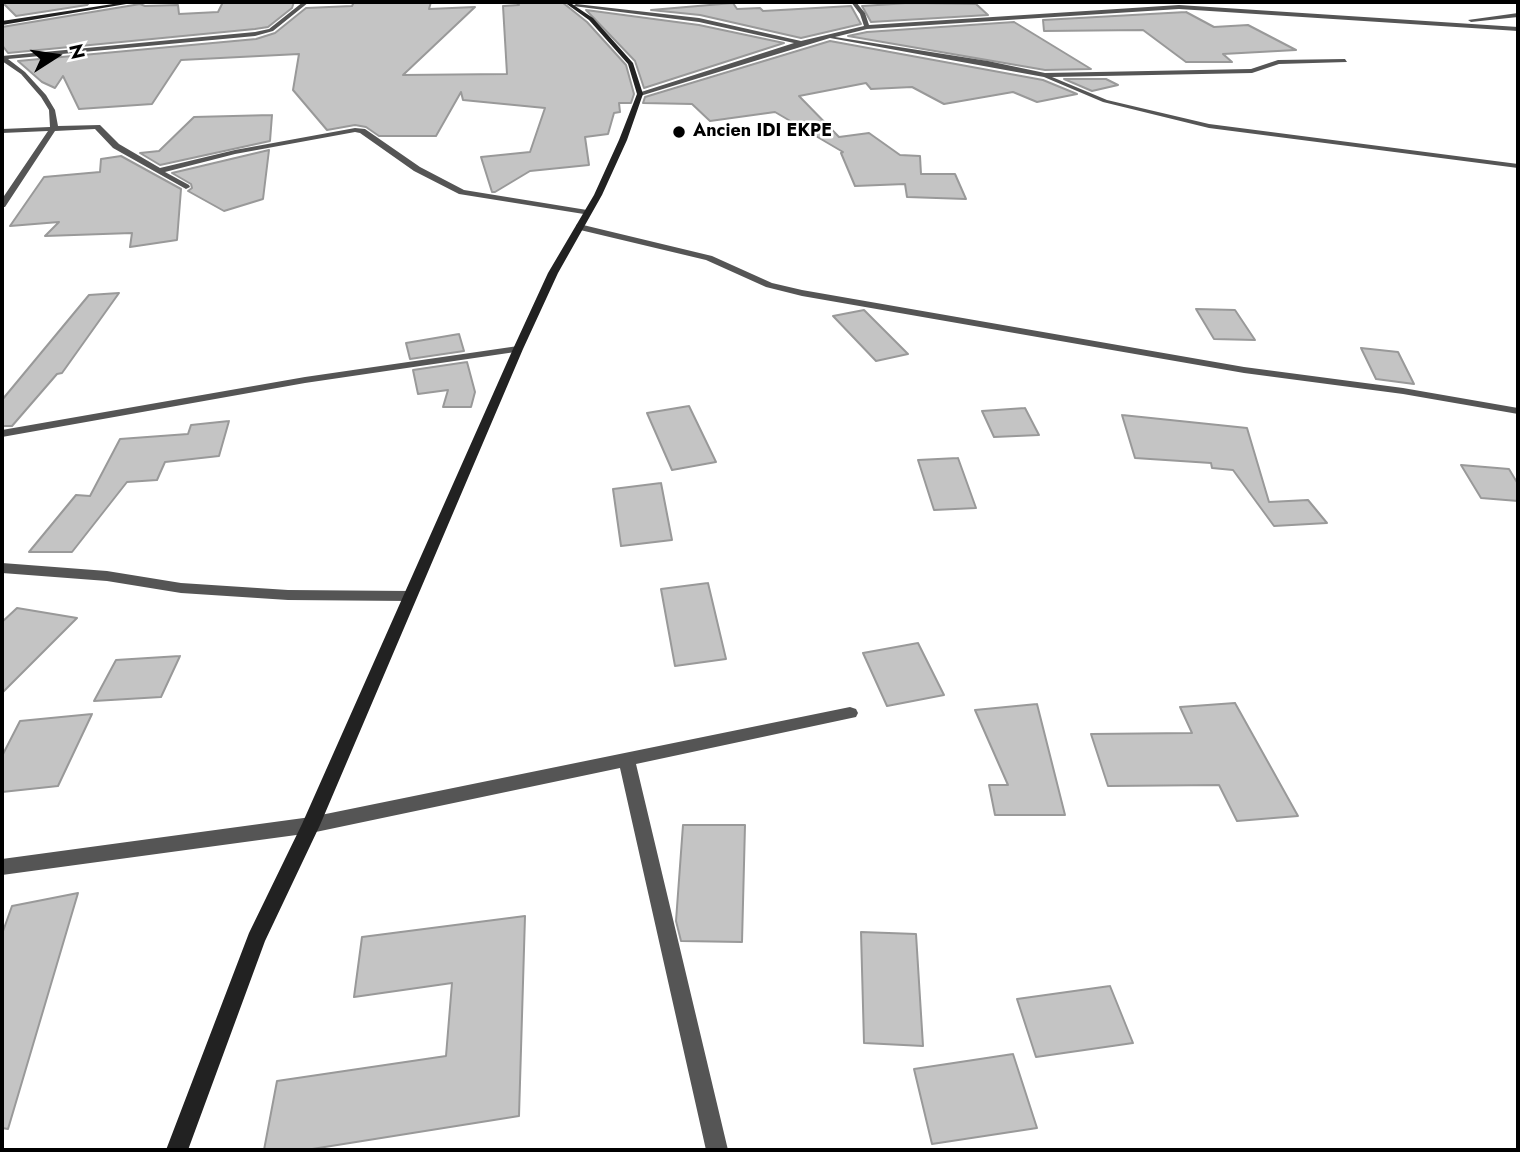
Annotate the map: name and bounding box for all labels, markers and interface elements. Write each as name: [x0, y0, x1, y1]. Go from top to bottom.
north arrow: [21, 21, 91, 91]
text: N: [62, 41, 92, 62]
place label: Ancien IDI EKPE: [693, 121, 832, 143]
marker: Ancien IDI EKPE: [671, 124, 687, 140]

